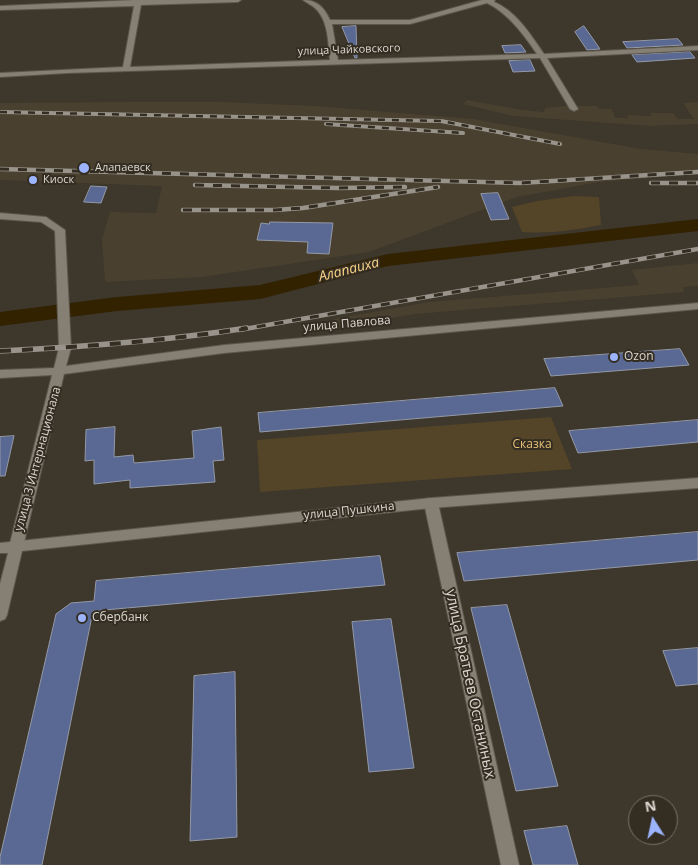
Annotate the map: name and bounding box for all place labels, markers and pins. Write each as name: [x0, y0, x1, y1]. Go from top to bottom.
marker: Алапаевск: [77, 161, 91, 175]
place label: Алапаевск: [95, 161, 151, 175]
place label: Киоск: [43, 173, 74, 187]
marker: Киоск: [27, 174, 39, 186]
place label: Ozon: [624, 350, 654, 364]
marker: Ozon: [608, 351, 620, 363]
place label: Сбербанк: [92, 611, 148, 625]
marker: Сбербанк: [76, 612, 88, 624]

